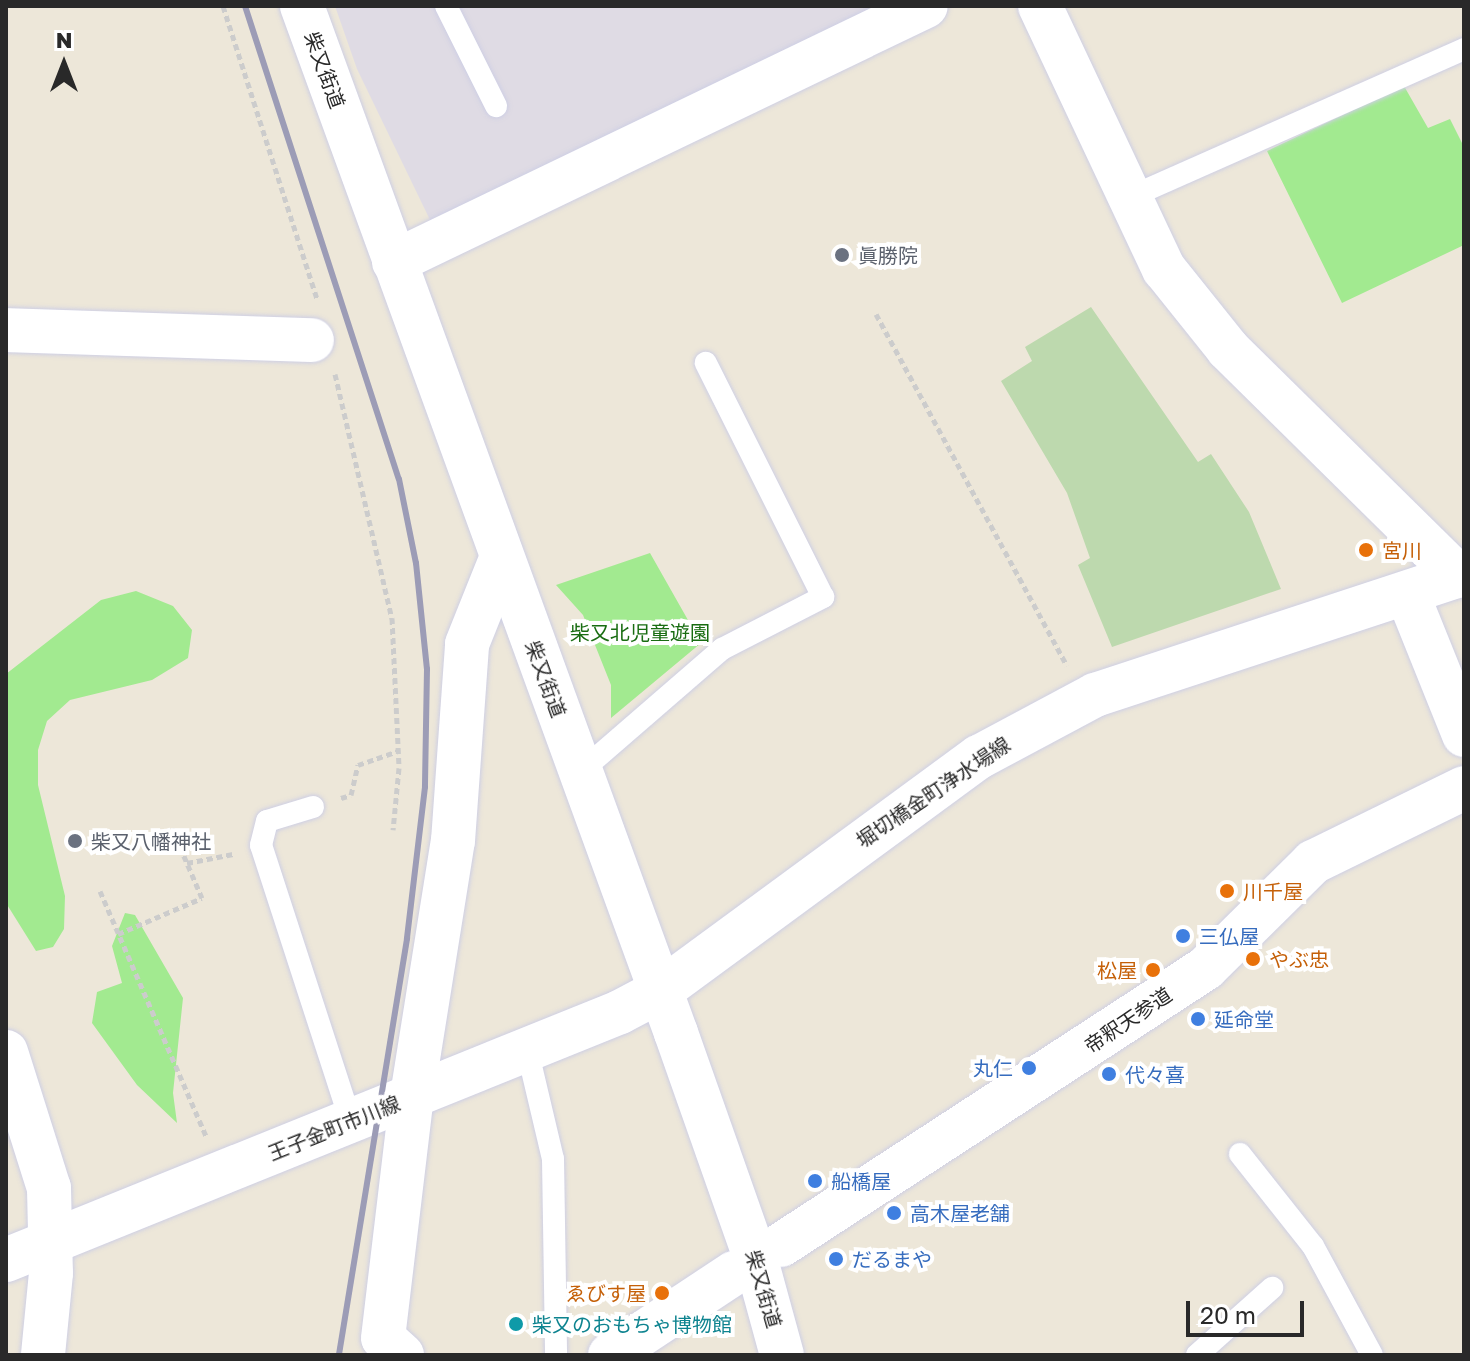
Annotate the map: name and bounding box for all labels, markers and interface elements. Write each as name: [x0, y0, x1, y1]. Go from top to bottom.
north arrow: [24, 24, 104, 104]
text: N: [56, 26, 72, 53]
street label: 柴又街道: [300, 28, 350, 112]
place label: 眞勝院: [858, 243, 918, 267]
marker: 眞勝院: [833, 246, 851, 264]
place label: 宮川: [1382, 538, 1422, 562]
marker: 宮川: [1357, 541, 1375, 559]
park label: 柴又北児童遊園: [570, 620, 710, 644]
street label: 柴又街道: [521, 637, 571, 721]
street label: 堀切橋金町浄水場線: [852, 732, 1014, 852]
place label: 柴又八幡神社: [91, 829, 211, 853]
marker: 柴又八幡神社: [66, 832, 84, 850]
place label: 川千屋: [1243, 879, 1303, 903]
marker: 川千屋: [1218, 882, 1236, 900]
place label: 三仏屋: [1199, 924, 1259, 948]
marker: 三仏屋: [1174, 927, 1192, 945]
place label: やぶ忠: [1269, 947, 1329, 971]
marker: やぶ忠: [1244, 950, 1262, 968]
place label: 松屋: [1097, 958, 1137, 982]
marker: 松屋: [1144, 961, 1162, 979]
street label: 帝釈天参道: [1080, 982, 1176, 1058]
place label: 延命堂: [1214, 1007, 1274, 1031]
marker: 延命堂: [1189, 1010, 1207, 1028]
place label: 丸仁: [973, 1056, 1013, 1080]
marker: 丸仁: [1020, 1059, 1038, 1077]
place label: 代々喜: [1125, 1062, 1185, 1086]
marker: 代々喜: [1100, 1065, 1118, 1083]
street label: 王子金町市川線: [265, 1091, 403, 1165]
place label: 船橋屋: [831, 1169, 891, 1193]
marker: 船橋屋: [806, 1172, 824, 1190]
place label: 高木屋老舗: [910, 1201, 1010, 1225]
marker: 高木屋老舗: [885, 1204, 903, 1222]
street label: 柴又街道: [741, 1247, 787, 1331]
place label: だるまや: [852, 1247, 932, 1271]
marker: だるまや: [827, 1250, 845, 1268]
place label: ゑびす屋: [566, 1281, 646, 1305]
marker: ゑびす屋: [653, 1284, 671, 1302]
scale bar: [1190, 1285, 1308, 1335]
text: 20 m: [1200, 1300, 1256, 1329]
place label: 柴又のおもちゃ博物館: [532, 1312, 732, 1336]
marker: 柴又のおもちゃ博物館: [507, 1315, 525, 1333]

